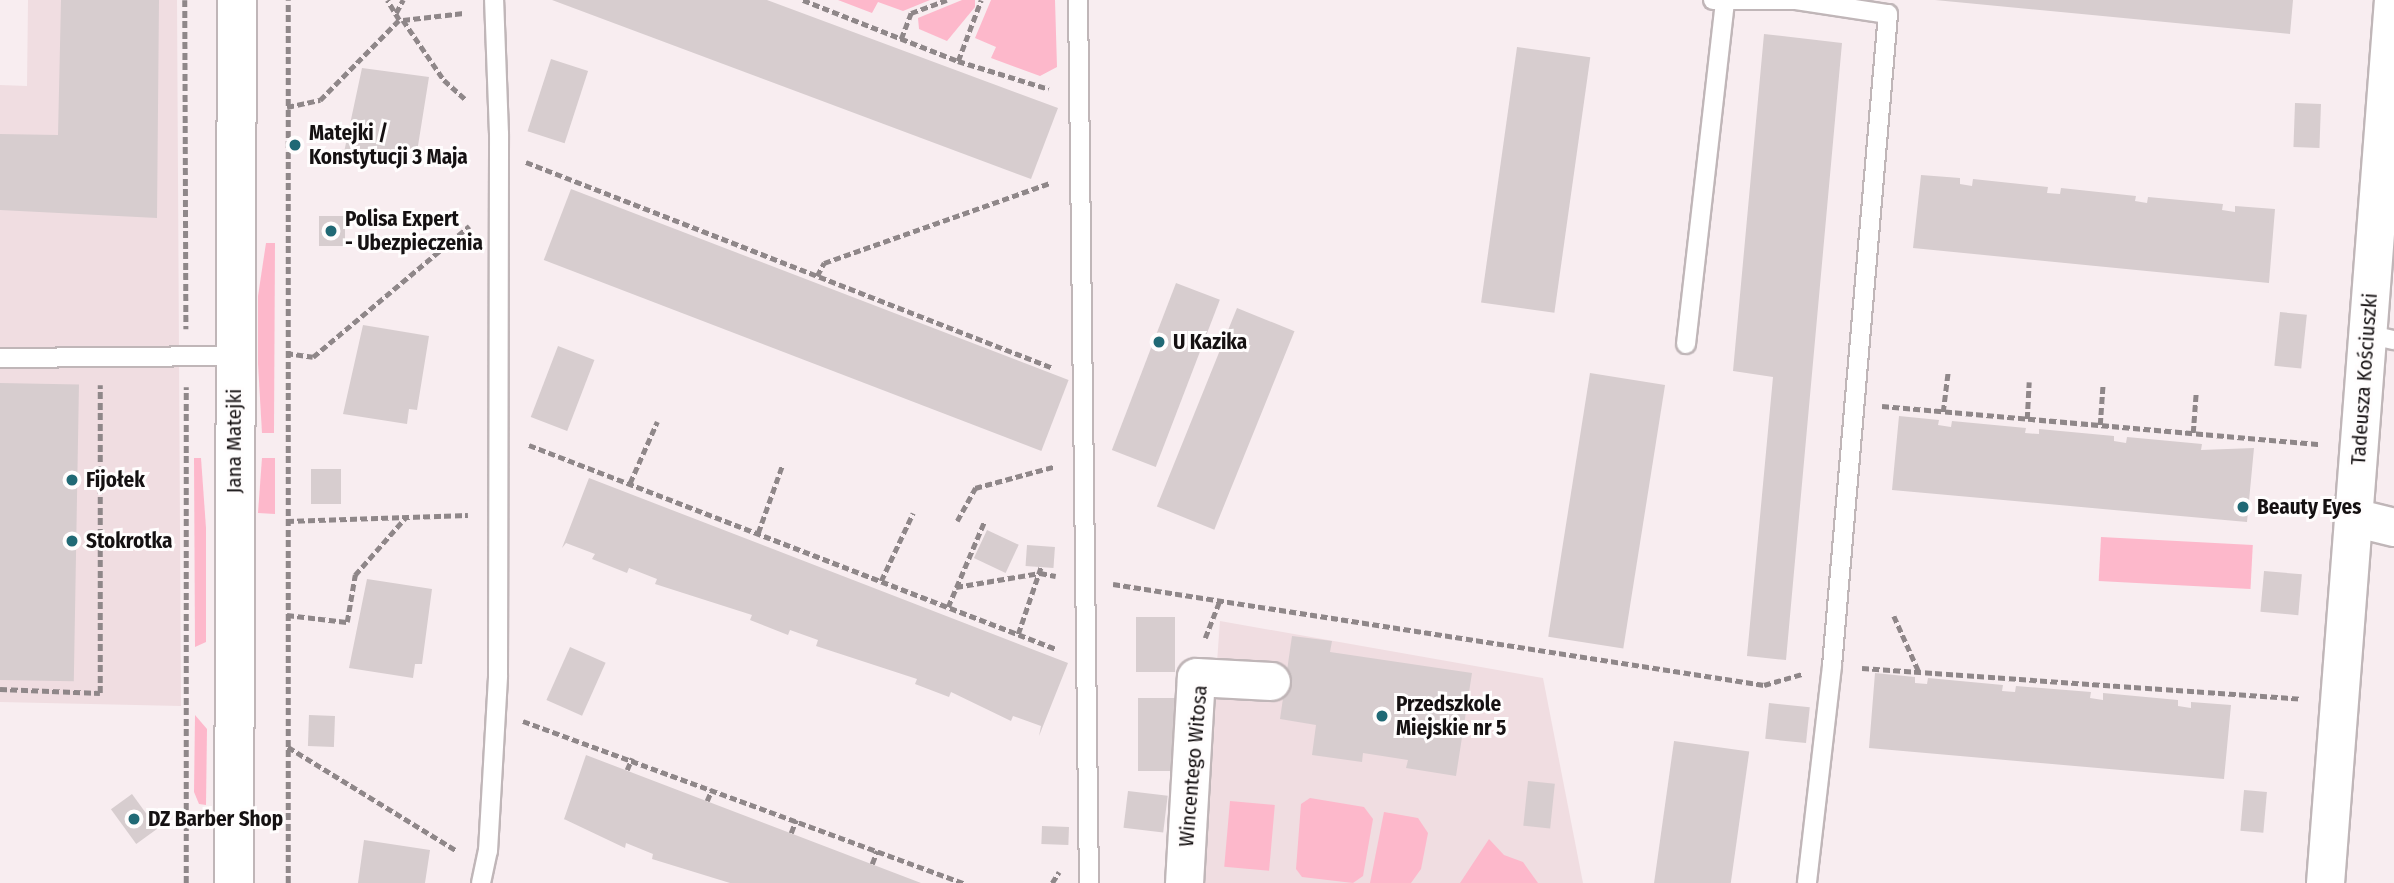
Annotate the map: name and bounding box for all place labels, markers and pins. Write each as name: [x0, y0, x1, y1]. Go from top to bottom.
place label: Matejki / Konstytucji 3 Maja: [309, 120, 468, 170]
marker: Matejki / Konstytucji 3 Maja: [287, 137, 303, 153]
place label: Polisa Expert - Ubezpieczenia: [345, 206, 483, 256]
marker: Polisa Expert - Ubezpieczenia: [323, 223, 339, 239]
place label: U Kazika: [1173, 329, 1247, 355]
marker: U Kazika: [1151, 334, 1167, 350]
place label: Fijołek: [86, 467, 145, 493]
marker: Fijołek: [64, 472, 80, 488]
place label: Beauty Eyes: [2257, 494, 2361, 520]
marker: Beauty Eyes: [2235, 499, 2251, 515]
place label: Stokrotka: [86, 528, 172, 554]
marker: Stokrotka: [64, 533, 80, 549]
place label: Przedszkole Miejskie nr 5: [1396, 691, 1506, 741]
marker: Przedszkole Miejskie nr 5: [1374, 708, 1390, 724]
place label: DZ Barber Shop: [148, 806, 283, 832]
marker: DZ Barber Shop: [126, 811, 142, 827]

